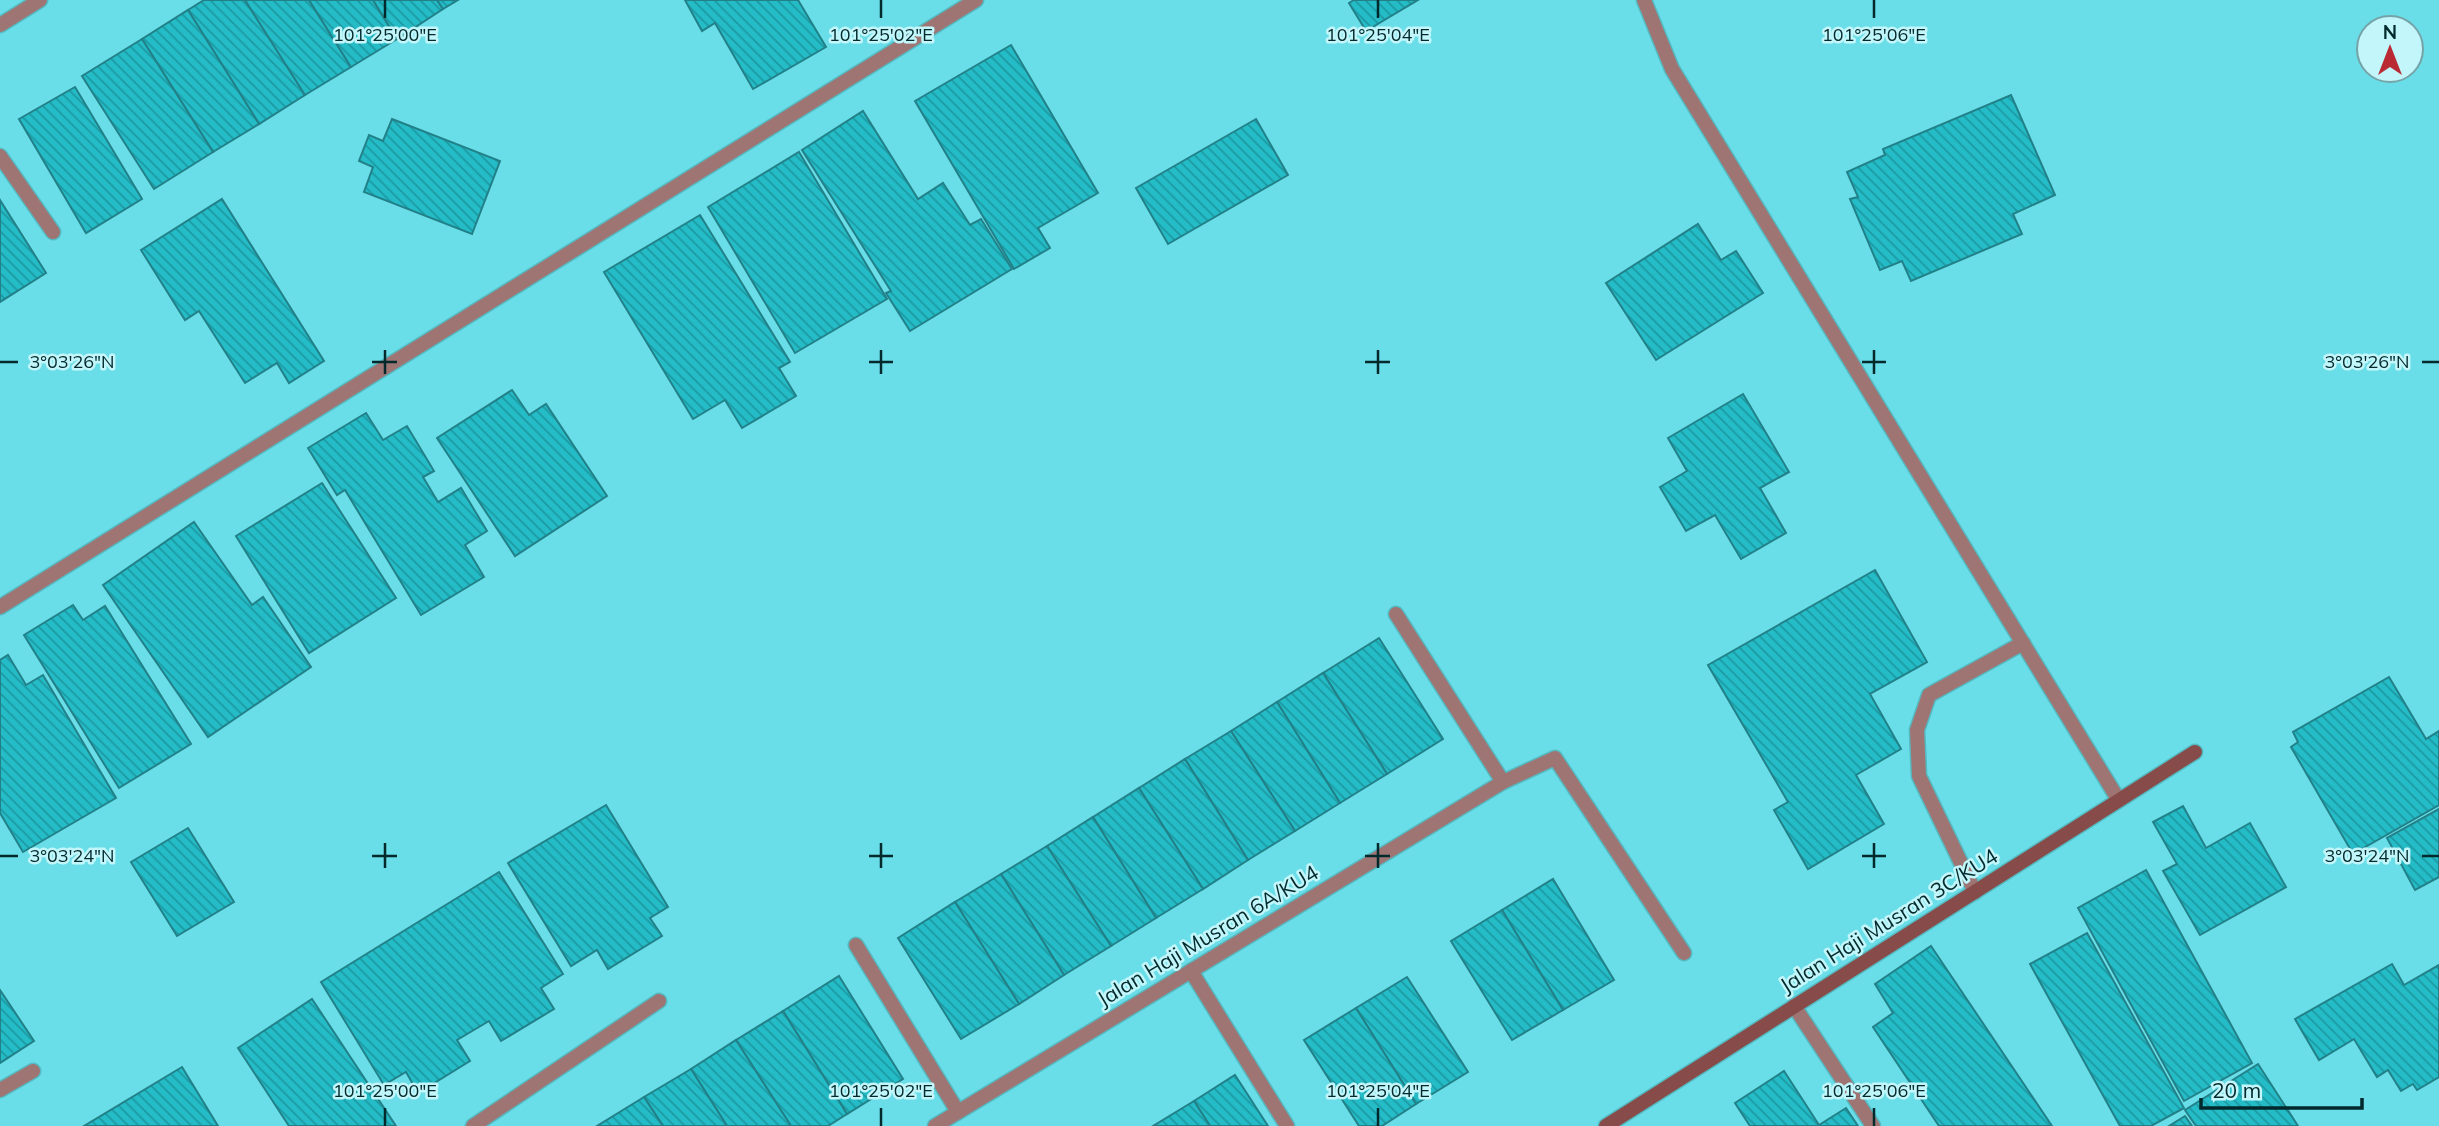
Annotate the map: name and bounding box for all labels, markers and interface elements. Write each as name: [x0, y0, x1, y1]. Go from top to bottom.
north arrow: [2355, 14, 2425, 84]
text: N: [2383, 20, 2397, 44]
text: 101°25'00"E: [333, 23, 437, 46]
text: 101°25'02"E: [829, 23, 933, 46]
text: 101°25'04"E: [1326, 23, 1430, 46]
text: 101°25'06"E: [1822, 23, 1926, 46]
text: 3°03'26"N: [29, 350, 115, 373]
text: 3°03'26"N: [2324, 350, 2410, 373]
street label: Jalan Haji Musran 3C/KU4: [1775, 842, 2003, 998]
text: 3°03'24"N: [29, 844, 115, 867]
text: 3°03'24"N: [2324, 844, 2410, 867]
street label: Jalan Haji Musran 6A/KU4: [1092, 859, 1323, 1011]
scale bar: [2201, 1066, 2362, 1110]
text: 20 m: [2212, 1077, 2261, 1103]
text: 101°25'00"E: [333, 1079, 437, 1102]
text: 101°25'02"E: [829, 1079, 933, 1102]
text: 101°25'04"E: [1326, 1079, 1430, 1102]
text: 101°25'06"E: [1822, 1079, 1926, 1102]

